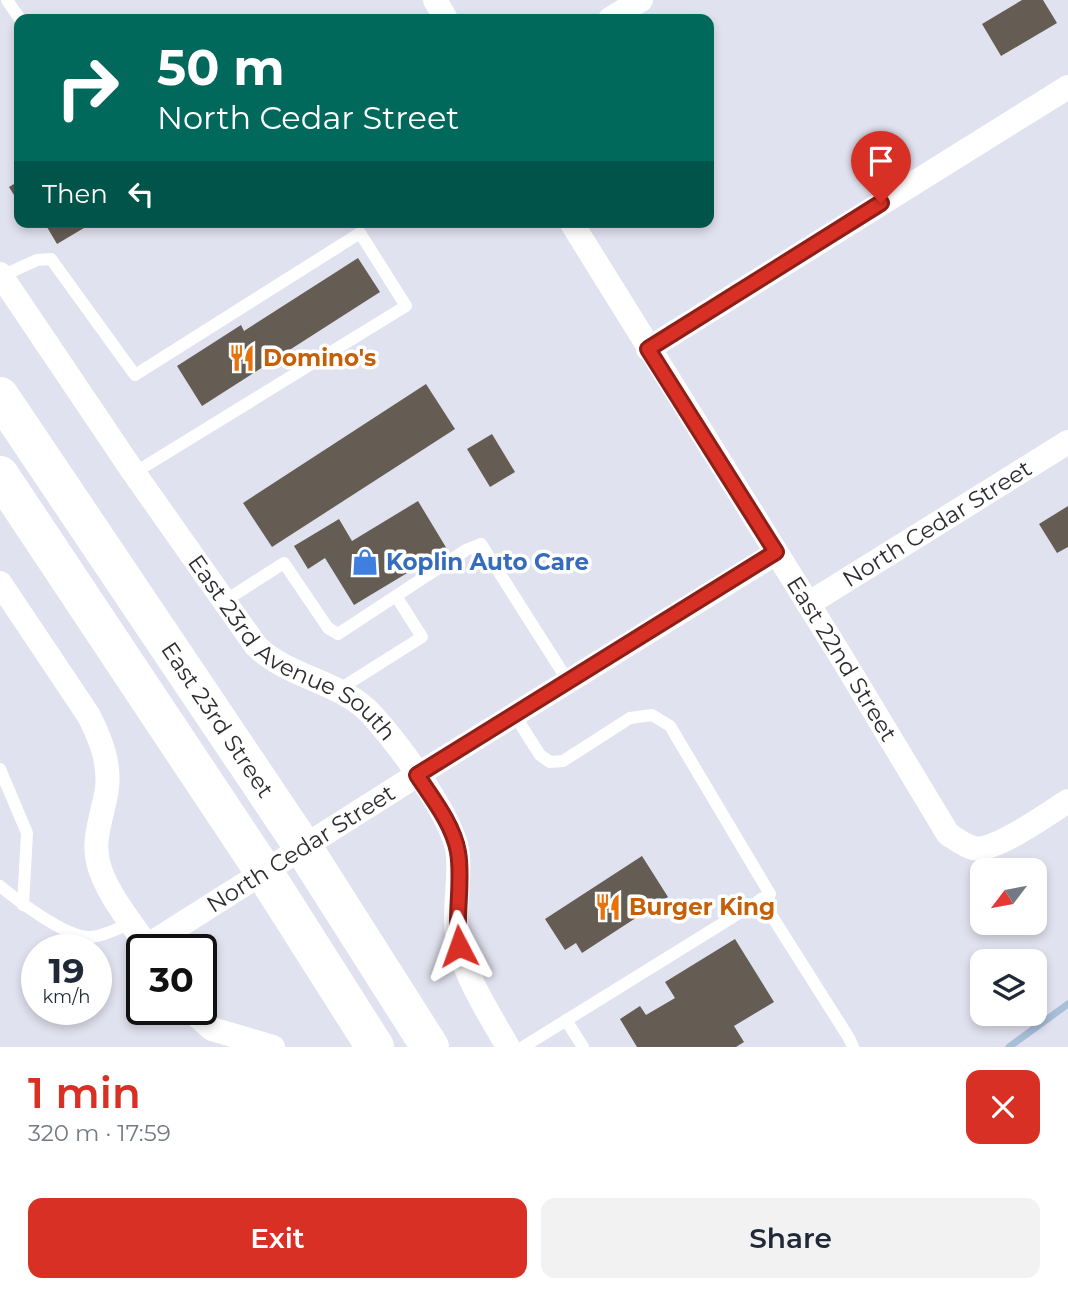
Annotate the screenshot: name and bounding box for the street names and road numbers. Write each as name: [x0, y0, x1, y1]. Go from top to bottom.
street label: North Cedar Street: [837, 454, 1037, 593]
street label: East 23rd Avenue South: [182, 549, 402, 746]
street label: East 22nd Street: [781, 571, 903, 746]
street label: East 23rd Street: [155, 637, 280, 803]
street label: North Cedar Street: [201, 779, 400, 919]

